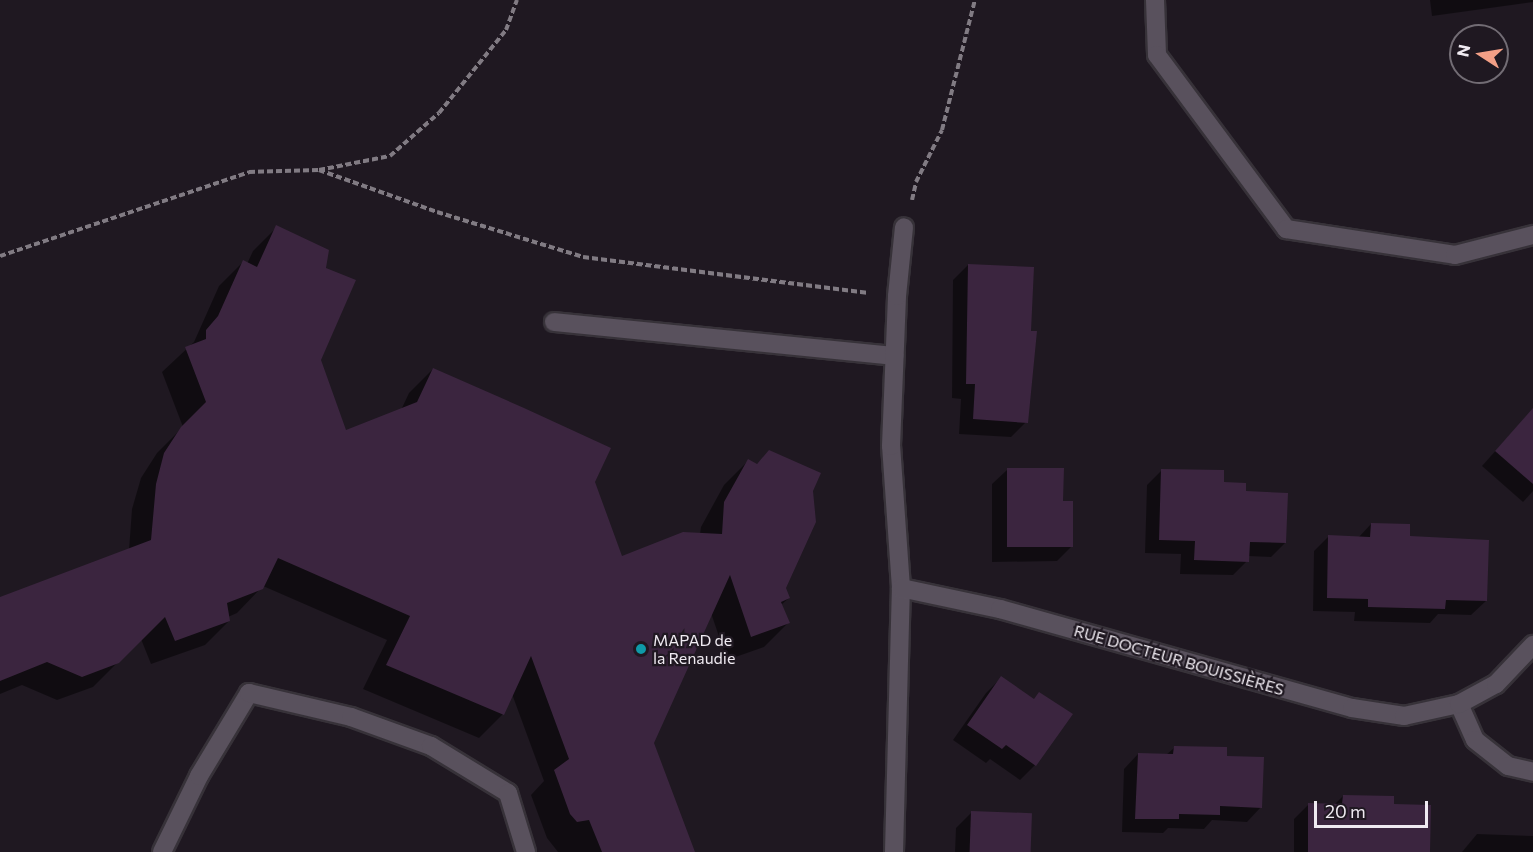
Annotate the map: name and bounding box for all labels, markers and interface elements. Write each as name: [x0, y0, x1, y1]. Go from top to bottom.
north arrow: [1449, 24, 1509, 84]
text: N: [1452, 43, 1473, 58]
street label: RUE DOCTEUR BOUISSIÈRES: [1072, 621, 1286, 699]
place label: MAPAD de la Renaudie: [653, 630, 735, 668]
marker: MAPAD de la Renaudie: [634, 642, 648, 656]
scale bar: [1317, 789, 1431, 827]
text: 20 m: [1325, 800, 1366, 822]

